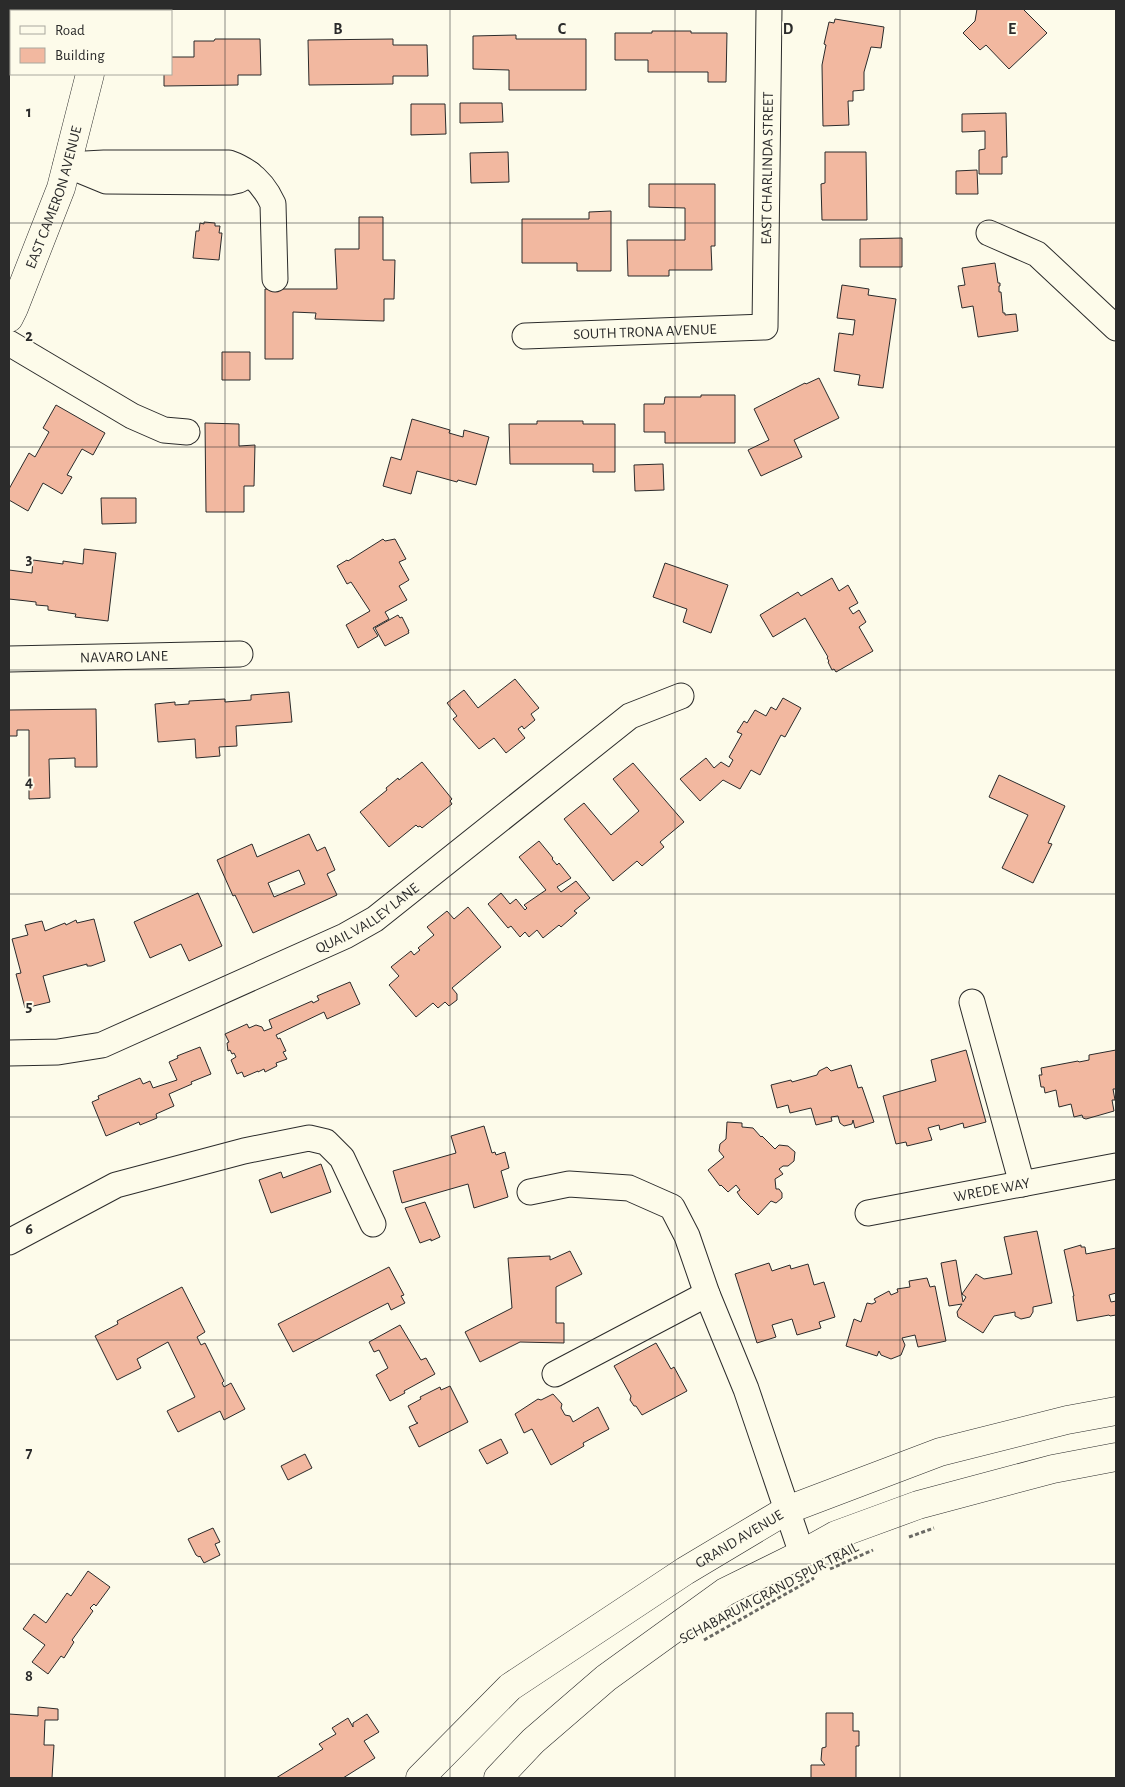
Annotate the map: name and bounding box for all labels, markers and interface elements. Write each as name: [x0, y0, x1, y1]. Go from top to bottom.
legend: [10, 10, 172, 75]
text: B: [333, 21, 343, 37]
text: C: [558, 21, 567, 37]
text: D: [783, 21, 794, 37]
text: E: [1008, 21, 1016, 37]
text: Road: [55, 23, 85, 38]
text: Building: [55, 48, 105, 63]
street label: EAST CHARLINDA STREET: [759, 91, 775, 245]
text: 1: [26, 104, 32, 120]
street label: EAST CAMERON AVENUE: [23, 124, 84, 271]
street label: SOUTH TRONA AVENUE: [573, 321, 717, 342]
text: 2: [25, 328, 33, 344]
text: 3: [26, 551, 33, 567]
street label: NAVARO LANE: [80, 648, 168, 665]
text: 4: [25, 774, 33, 790]
street label: QUAIL VALLEY LANE: [313, 880, 421, 956]
text: 5: [26, 998, 33, 1014]
street label: WREDE WAY: [952, 1175, 1031, 1204]
text: 6: [25, 1221, 33, 1237]
text: 7: [26, 1445, 33, 1461]
street label: GRAND AVENUE: [693, 1507, 786, 1571]
street label: SCHABARUM GRAND SPUR TRAIL: [677, 1539, 862, 1647]
text: 8: [25, 1668, 33, 1684]

